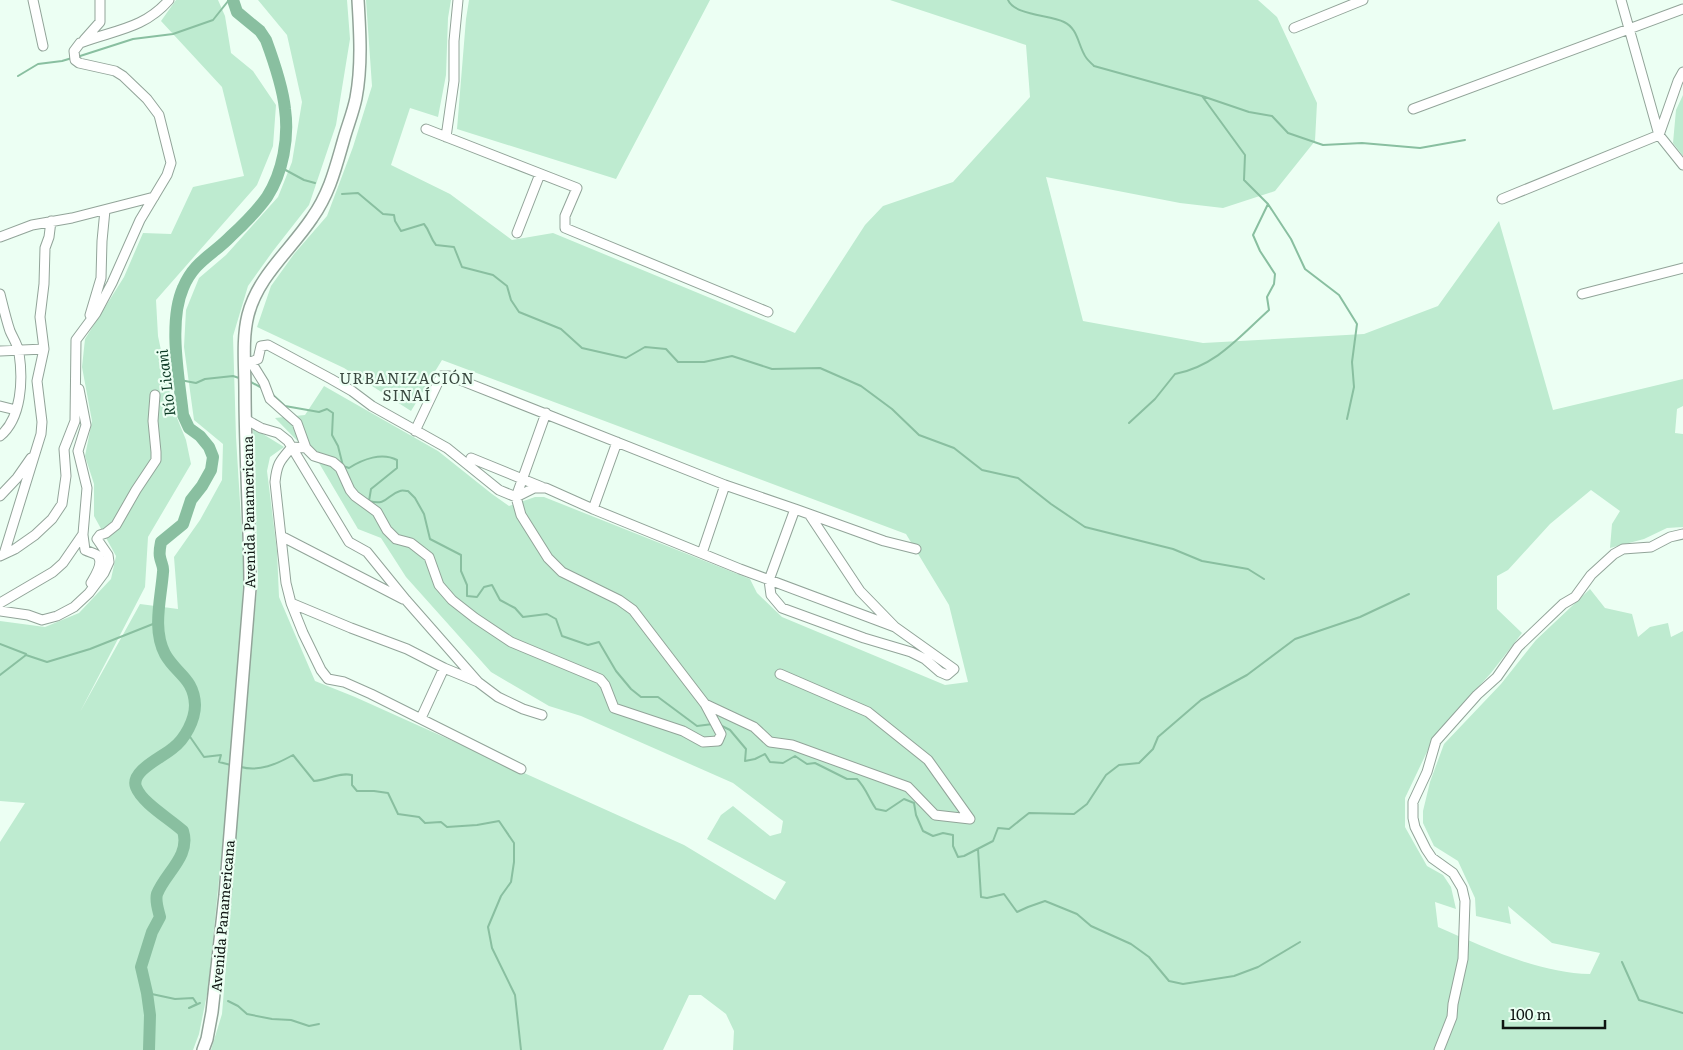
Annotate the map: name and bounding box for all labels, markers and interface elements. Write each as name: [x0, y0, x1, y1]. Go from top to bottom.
water label: Río Licani: [149, 348, 181, 418]
district label: URBANIZACIÓN SINAÍ: [339, 366, 475, 406]
street label: Avenida Panamericana: [237, 435, 259, 588]
street label: Avenida Panamericana: [205, 839, 239, 993]
scale bar: [1503, 998, 1606, 1030]
text: 100 m: [1510, 1002, 1551, 1025]

